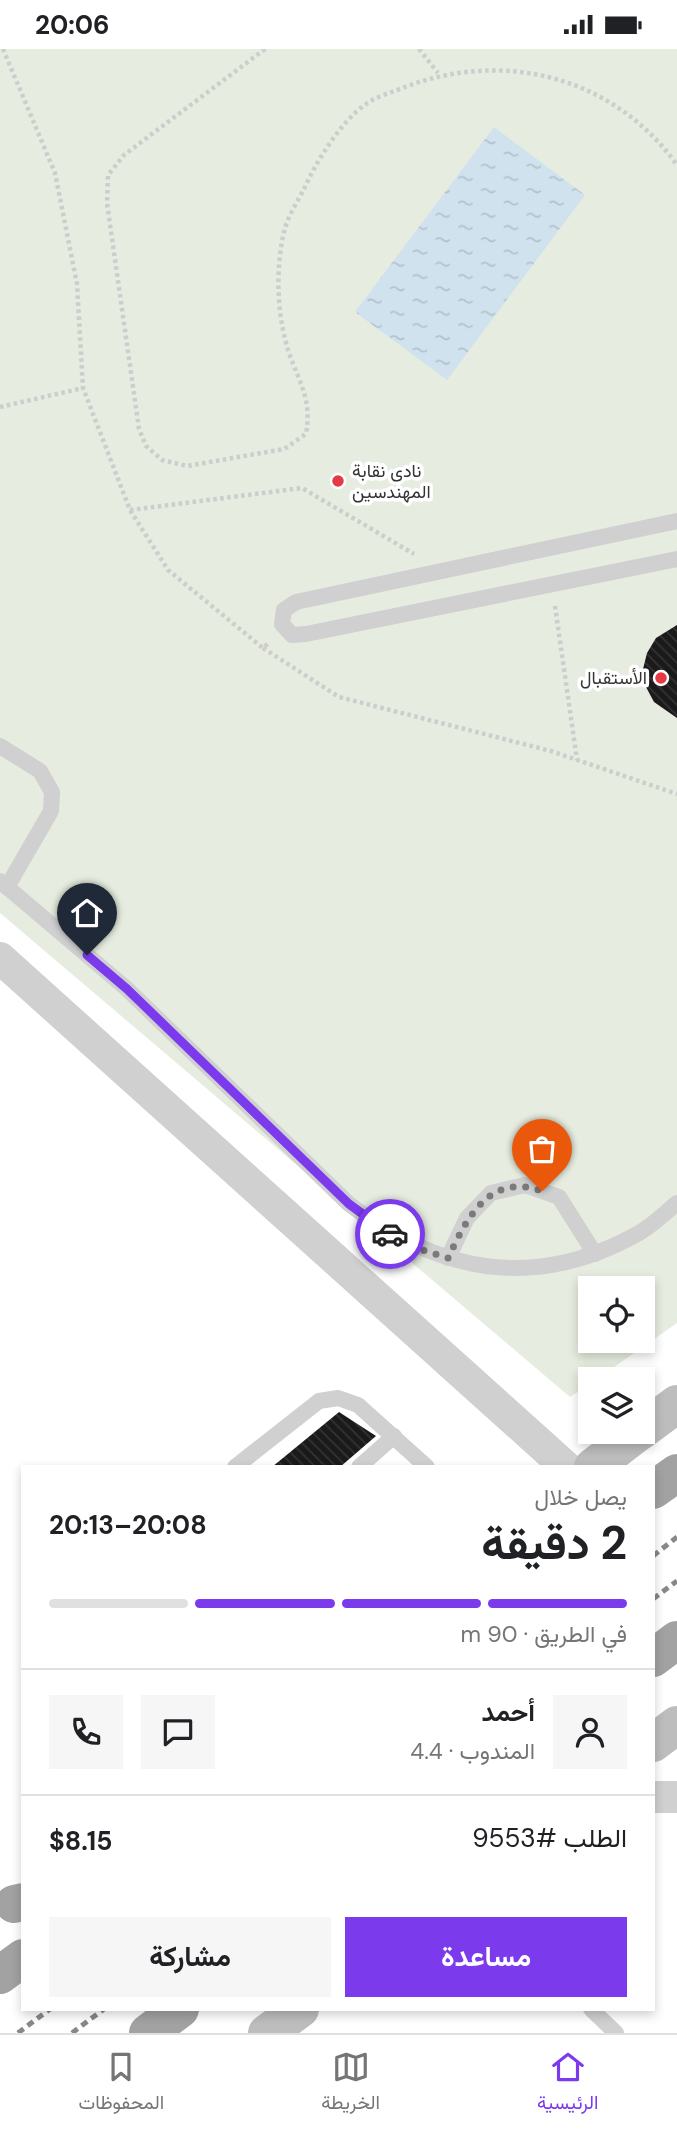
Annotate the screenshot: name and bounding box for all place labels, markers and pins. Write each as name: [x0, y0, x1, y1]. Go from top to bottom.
place label: نادى نقابة المهندسين: [352, 459, 431, 504]
marker: نادى نقابة المهندسين: [330, 473, 346, 489]
place label: الأستقبال: [580, 666, 647, 690]
marker: الأستقبال: [653, 670, 669, 686]
pin: [57, 883, 117, 955]
pin: [512, 1119, 572, 1191]

